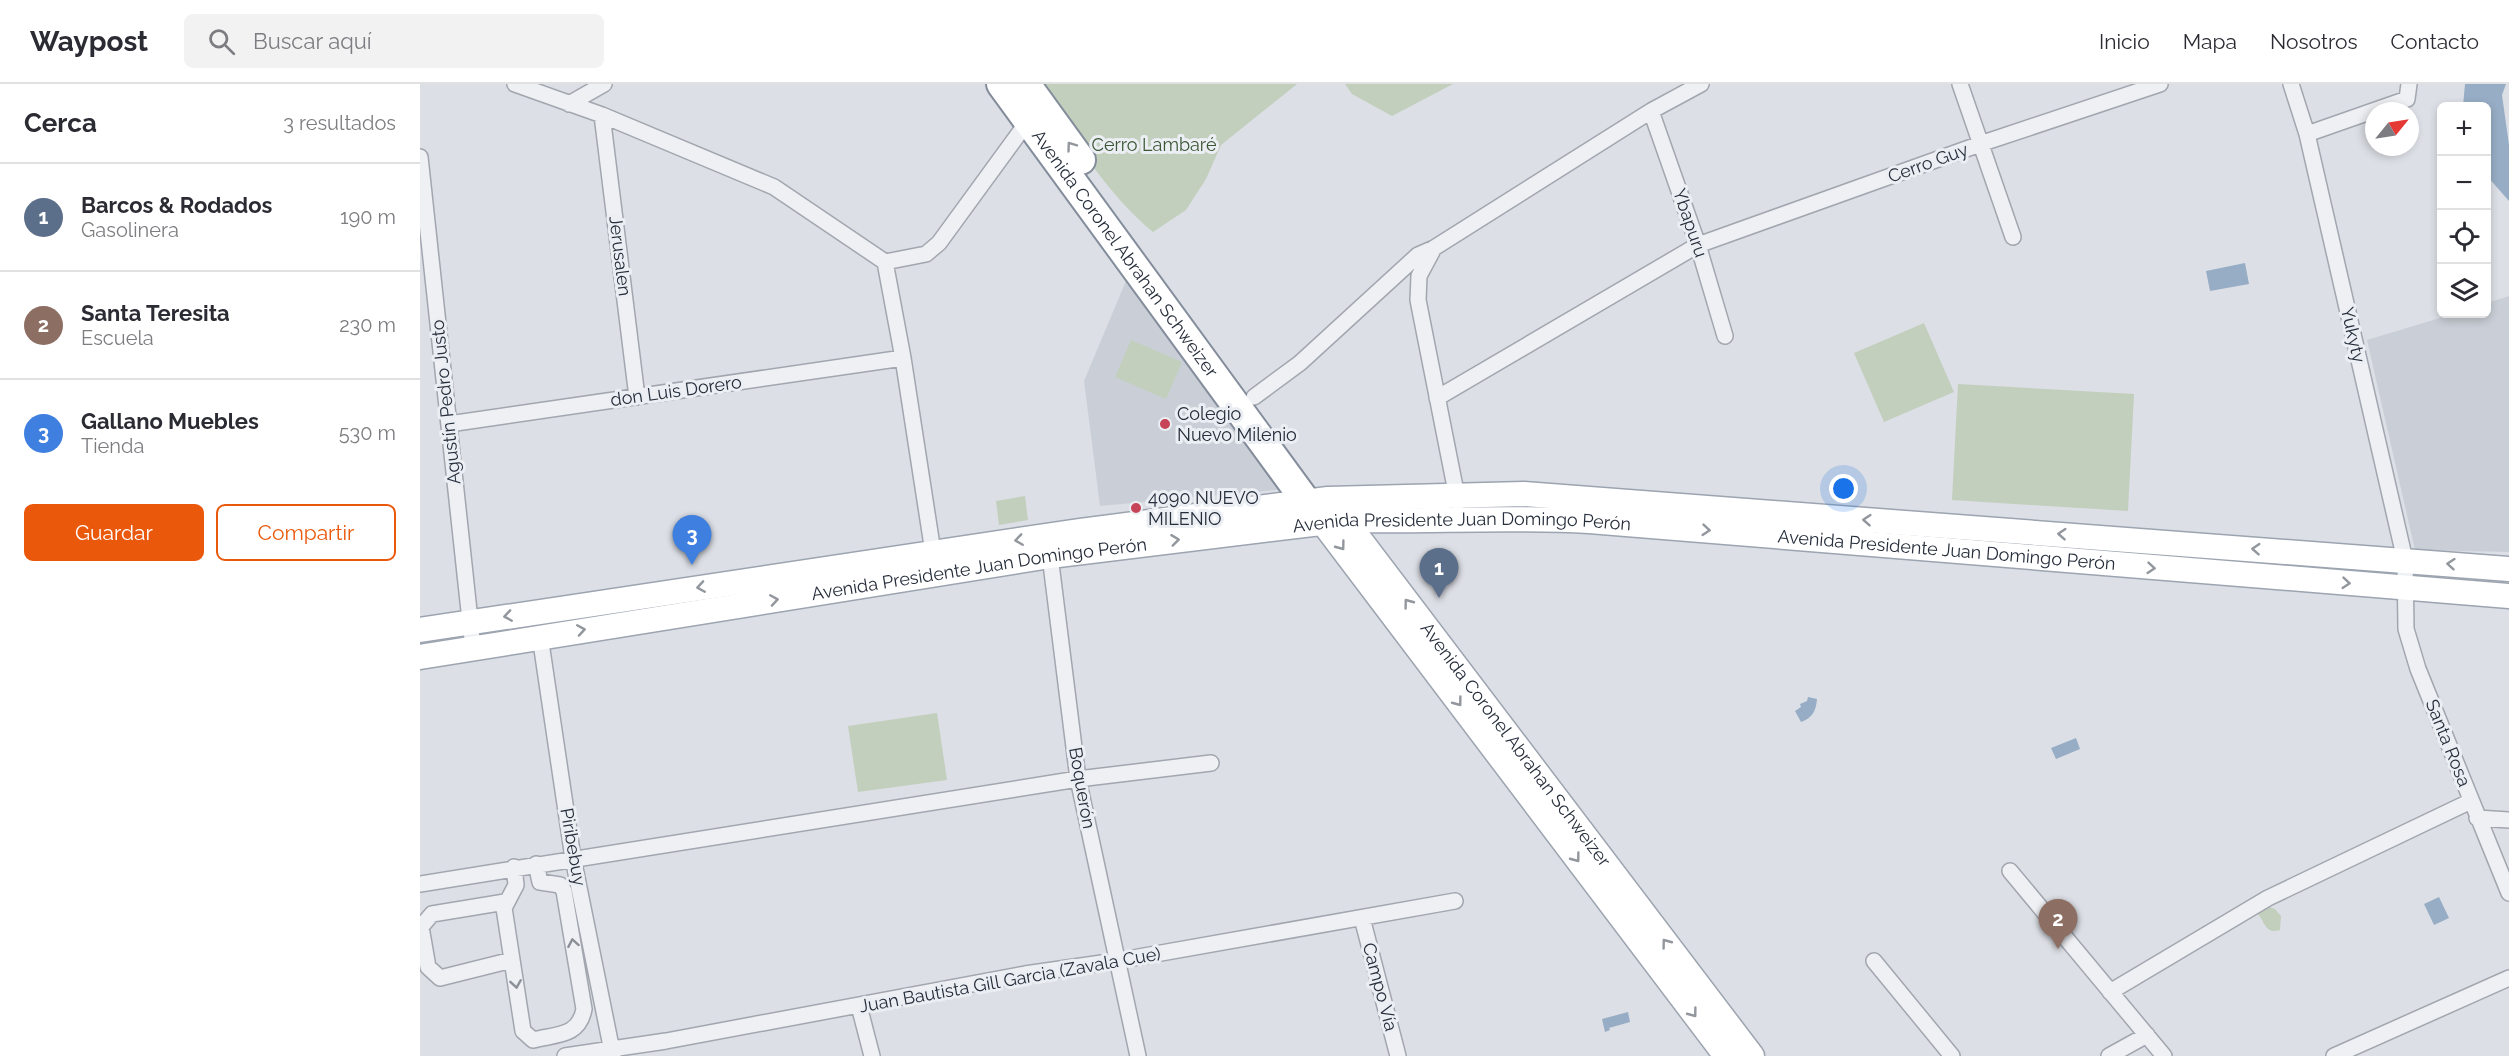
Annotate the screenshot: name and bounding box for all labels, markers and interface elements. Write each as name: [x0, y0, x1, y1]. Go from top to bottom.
search box: [184, 14, 604, 68]
text: Waypost: [30, 25, 148, 58]
icon: search: [205, 25, 238, 58]
text: Buscar aquí: [253, 28, 372, 54]
text: Inicio: [2099, 29, 2150, 54]
text: Mapa: [2183, 29, 2237, 54]
text: Nosotros: [2270, 29, 2358, 54]
text: Contacto: [2391, 29, 2479, 54]
north arrow: [2365, 102, 2419, 156]
map controls: [2437, 102, 2491, 318]
button: +: [2437, 102, 2491, 156]
text: Cerca: [24, 108, 97, 138]
text: 3 resultados: [283, 111, 396, 135]
street label: Avenida Coronel Abrahan Schweizer: [1028, 126, 1223, 382]
park label: Cerro Lambaré: [1092, 134, 1217, 155]
street label: Cerro Guy: [1885, 138, 1971, 187]
one-way arrow: [1067, 142, 1078, 153]
button: −: [2437, 156, 2491, 210]
street label: Ybapuru: [1669, 186, 1712, 260]
text: Barcos & Rodados: [81, 192, 272, 218]
text: 1: [39, 205, 48, 229]
text: 190 m: [340, 205, 396, 229]
button: locate: [2437, 210, 2491, 264]
street label: Jerusalen: [605, 215, 636, 297]
text: Gasolinera: [81, 218, 179, 242]
button: layers: [2437, 264, 2491, 318]
text: Santa Teresita: [81, 300, 230, 326]
street label: Yukyty: [2337, 305, 2370, 365]
text: 2: [38, 313, 49, 337]
text: 230 m: [339, 313, 396, 337]
street label: Agustín Pedro Justo: [426, 318, 465, 486]
text: Escuela: [81, 326, 154, 350]
street label: don Luis Dorero: [609, 371, 743, 410]
place label: Colegio Nuevo Milenio: [1177, 403, 1297, 445]
text: Gallano Muebles: [81, 408, 259, 434]
marker: Colegio Nuevo Milenio: [1158, 417, 1172, 431]
text: 3: [38, 421, 49, 445]
text: 530 m: [339, 421, 396, 445]
text: Tienda: [81, 434, 144, 458]
your location: [1829, 474, 1858, 503]
place label: 4090 NUEVO MILENIO: [1148, 487, 1259, 529]
marker: 4090 NUEVO MILENIO: [1129, 501, 1143, 515]
button: Guardar: [24, 504, 204, 561]
button: Compartir: [216, 504, 396, 561]
street label: Avenida Presidente Juan Domingo Perón: [1291, 508, 1632, 536]
one-way arrow: [1863, 514, 1872, 527]
pin: 3: [672, 516, 712, 565]
one-way arrow: [1701, 523, 1710, 536]
street label: Avenida Presidente Juan Domingo Perón: [1777, 525, 2116, 574]
one-way arrow: [2057, 528, 2066, 541]
street label: Avenida Presidente Juan Domingo Perón: [810, 533, 1148, 604]
one-way arrow: [1014, 534, 1023, 546]
one-way arrow: [1170, 535, 1179, 547]
one-way arrow: [1334, 540, 1345, 551]
one-way arrow: [2252, 542, 2261, 555]
pin: 1: [1420, 548, 1458, 598]
one-way arrow: [2446, 558, 2455, 571]
one-way arrow: [2147, 561, 2156, 574]
one-way arrow: [2341, 576, 2350, 589]
one-way arrow: [697, 580, 707, 593]
one-way arrow: [769, 594, 779, 606]
one-way arrow: [1405, 599, 1416, 610]
one-way arrow: [504, 609, 513, 621]
street label: Avenida Coronel Abrahan Schweizer: [1417, 618, 1616, 871]
one-way arrow: [577, 624, 586, 636]
one-way arrow: [1451, 696, 1462, 707]
street label: Santa Rosa: [2421, 696, 2475, 790]
street label: Boquerón: [1065, 746, 1100, 830]
street label: Piribebuy: [556, 806, 591, 888]
one-way arrow: [1568, 851, 1579, 862]
pin: 2: [2038, 900, 2078, 949]
one-way arrow: [1662, 938, 1673, 949]
one-way arrow: [567, 939, 580, 949]
street label: Campo Vía: [1359, 940, 1402, 1033]
street label: Juan Bautista Gill Garcia (Zavala Cue): [858, 943, 1162, 1016]
one-way arrow: [509, 980, 521, 989]
one-way arrow: [1686, 1007, 1697, 1018]

